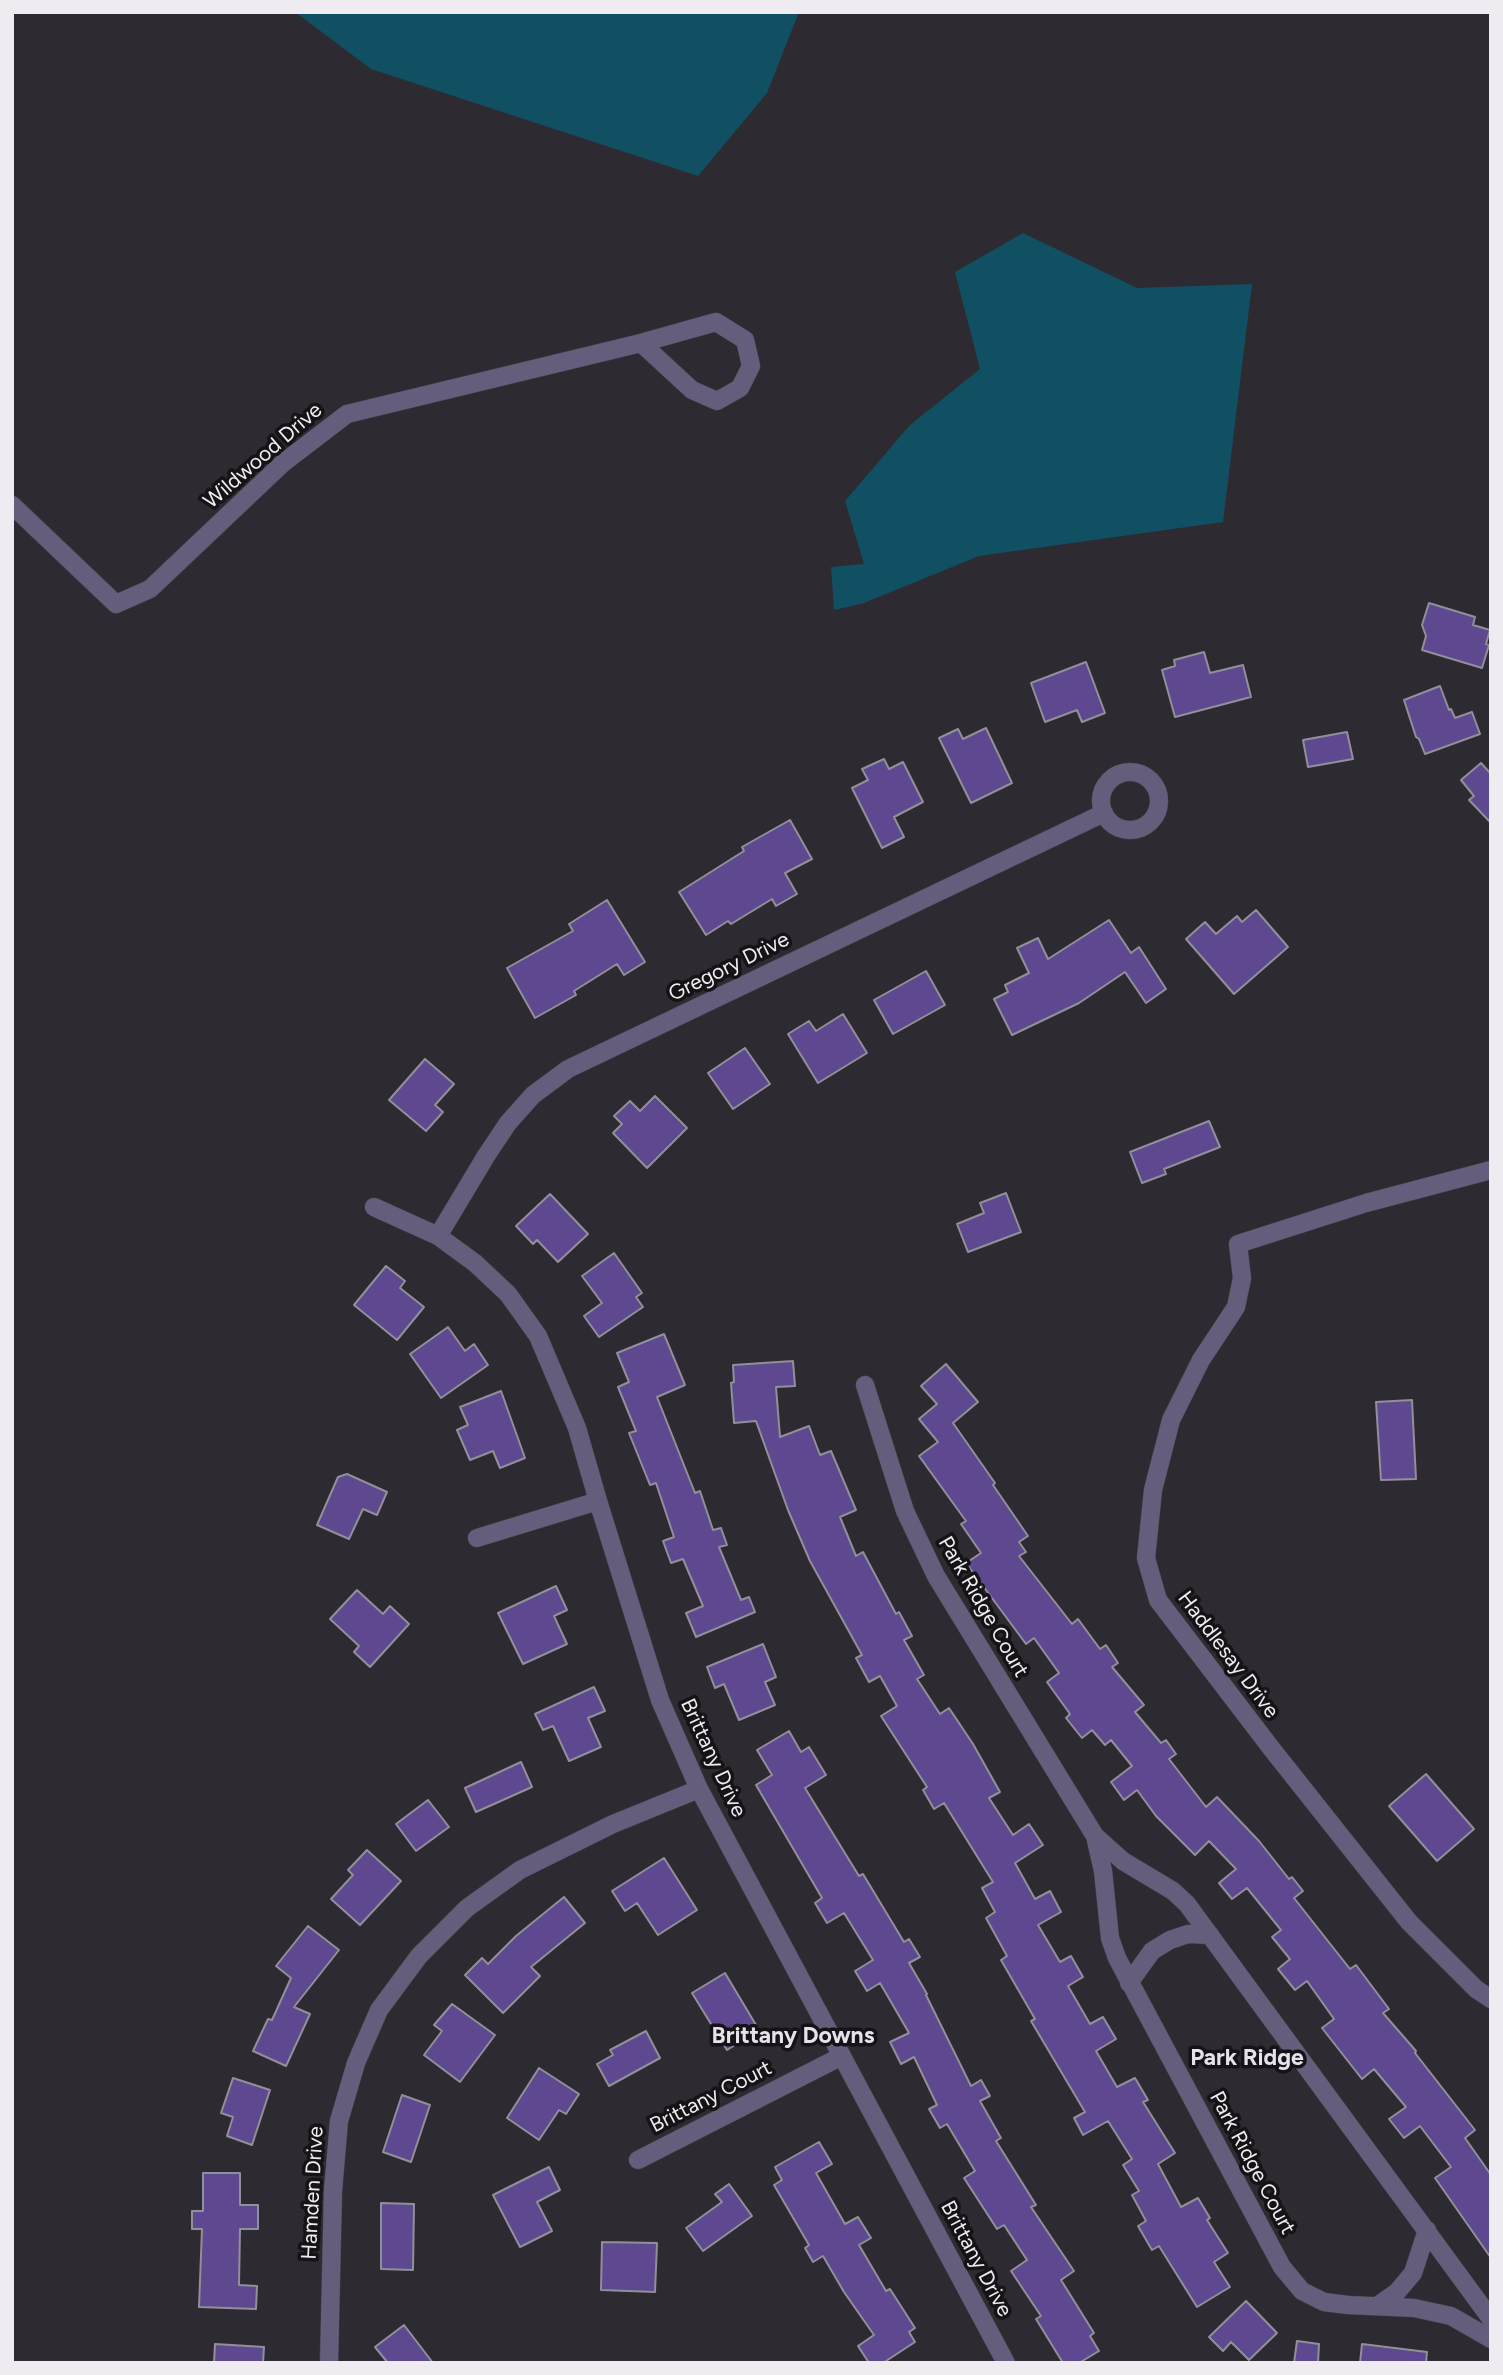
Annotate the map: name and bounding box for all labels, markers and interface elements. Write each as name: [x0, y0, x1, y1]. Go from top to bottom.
street label: Wildwood Drive: [199, 398, 327, 514]
street label: Gregory Drive: [665, 927, 793, 1007]
street label: Park Ridge Court: [932, 1532, 1034, 1682]
street label: Haddlesay Drive: [1172, 1587, 1284, 1723]
street label: Brittany Drive: [675, 1695, 751, 1821]
district label: Brittany Downs: [712, 2022, 874, 2050]
district label: Park Ridge: [1190, 2044, 1304, 2072]
street label: Brittany Court: [646, 2056, 776, 2138]
street label: Park Ridge Court: [1204, 2087, 1300, 2239]
street label: Hamden Drive: [297, 2126, 329, 2260]
street label: Brittany Drive: [935, 2197, 1017, 2321]

